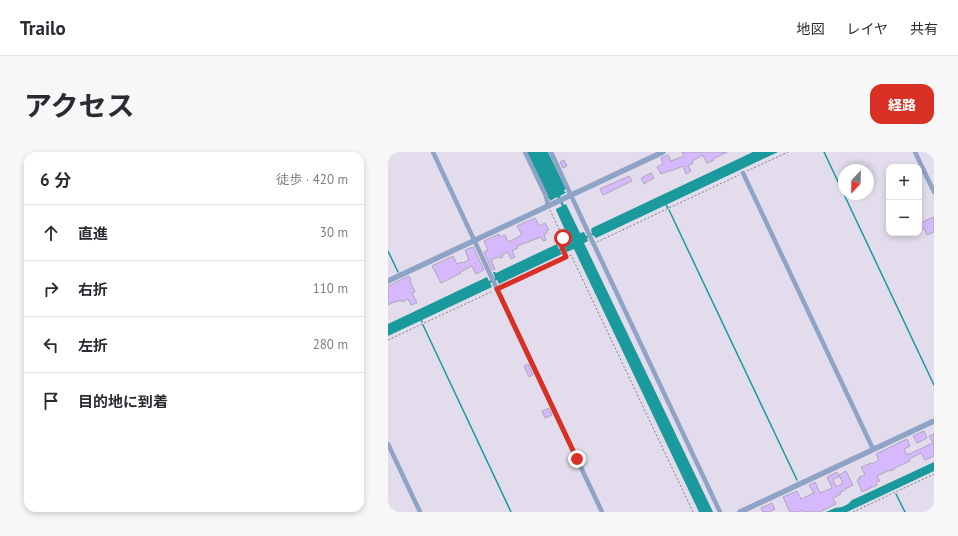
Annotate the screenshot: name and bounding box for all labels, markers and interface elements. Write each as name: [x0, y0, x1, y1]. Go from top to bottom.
text: Trailo: [20, 16, 66, 40]
text: 地図: [796, 20, 824, 38]
text: レイヤ: [846, 20, 888, 38]
text: 共有: [910, 20, 938, 38]
button: 経路: [870, 84, 934, 124]
text: アクセス: [24, 87, 135, 124]
north arrow: [838, 164, 874, 200]
map controls: [886, 164, 922, 236]
button: +: [886, 164, 922, 200]
text: 6 分: [40, 169, 71, 191]
text: 徒歩 · 420 m: [276, 171, 348, 188]
button: −: [886, 200, 922, 236]
icon: ahead: [40, 222, 62, 244]
text: 直進: [78, 224, 108, 243]
text: 30 m: [320, 224, 348, 241]
route start: [554, 229, 572, 247]
icon: right: [40, 278, 62, 300]
text: 右折: [78, 280, 108, 299]
text: 110 m: [313, 280, 348, 297]
icon: left: [40, 334, 62, 356]
text: 左折: [78, 336, 108, 355]
text: 280 m: [313, 336, 348, 353]
icon: arrive: [40, 390, 62, 412]
text: 目的地に到着: [78, 392, 168, 411]
route end: [568, 450, 586, 468]

